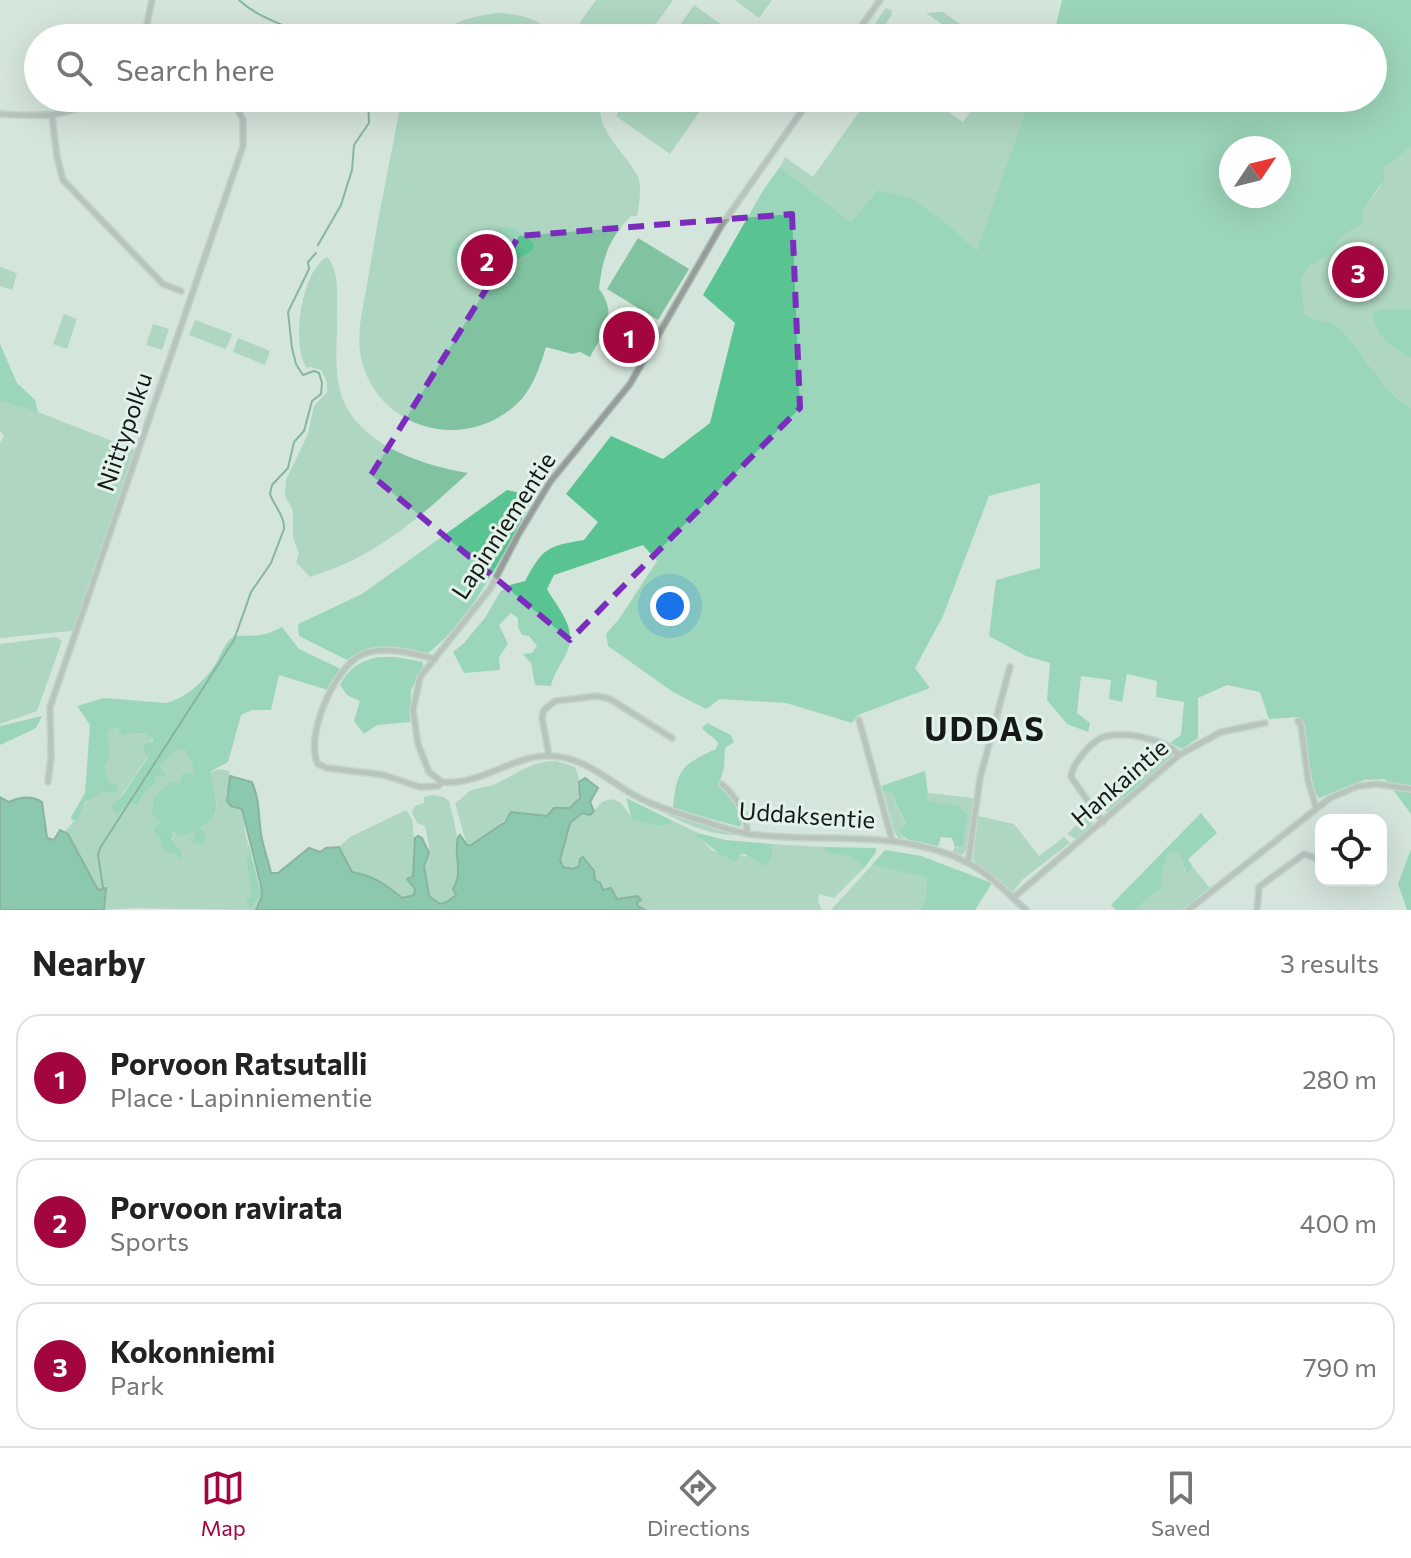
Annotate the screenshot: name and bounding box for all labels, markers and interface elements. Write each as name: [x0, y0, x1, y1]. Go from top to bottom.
search box: [24, 24, 1387, 112]
icon: search: [52, 46, 96, 90]
text: Search here: [116, 50, 275, 87]
north arrow: [1219, 136, 1291, 208]
pin: 2: [461, 230, 513, 290]
pin: 3: [1332, 242, 1384, 302]
pin: 1: [603, 307, 655, 367]
street label: Niittypolku: [90, 368, 157, 495]
street label: Lapinniementie: [445, 446, 561, 604]
your location: [650, 586, 690, 626]
district label: UDDAS: [924, 708, 1046, 748]
street label: Hankaintie: [1065, 732, 1173, 832]
street label: Uddaksentie: [738, 795, 876, 834]
map controls: [1315, 814, 1387, 886]
button: locate: [1315, 814, 1387, 886]
text: Nearby: [32, 941, 146, 983]
text: 3 results: [1280, 947, 1379, 978]
text: Porvoon Ratsutalli: [110, 1044, 367, 1081]
text: 1: [54, 1063, 66, 1094]
text: 280 m: [1302, 1063, 1377, 1094]
text: Place · Lapinniementie: [110, 1081, 372, 1112]
text: Porvoon ravirata: [110, 1188, 342, 1225]
text: 2: [53, 1207, 67, 1238]
text: 400 m: [1300, 1207, 1377, 1238]
text: Sports: [110, 1225, 189, 1256]
text: Kokonniemi: [110, 1332, 275, 1369]
text: 3: [52, 1351, 68, 1382]
text: 790 m: [1303, 1351, 1377, 1382]
text: Park: [110, 1369, 164, 1400]
tab: Map: [201, 1466, 246, 1541]
tab: Directions: [647, 1466, 750, 1541]
tab: Saved: [1151, 1466, 1210, 1541]

